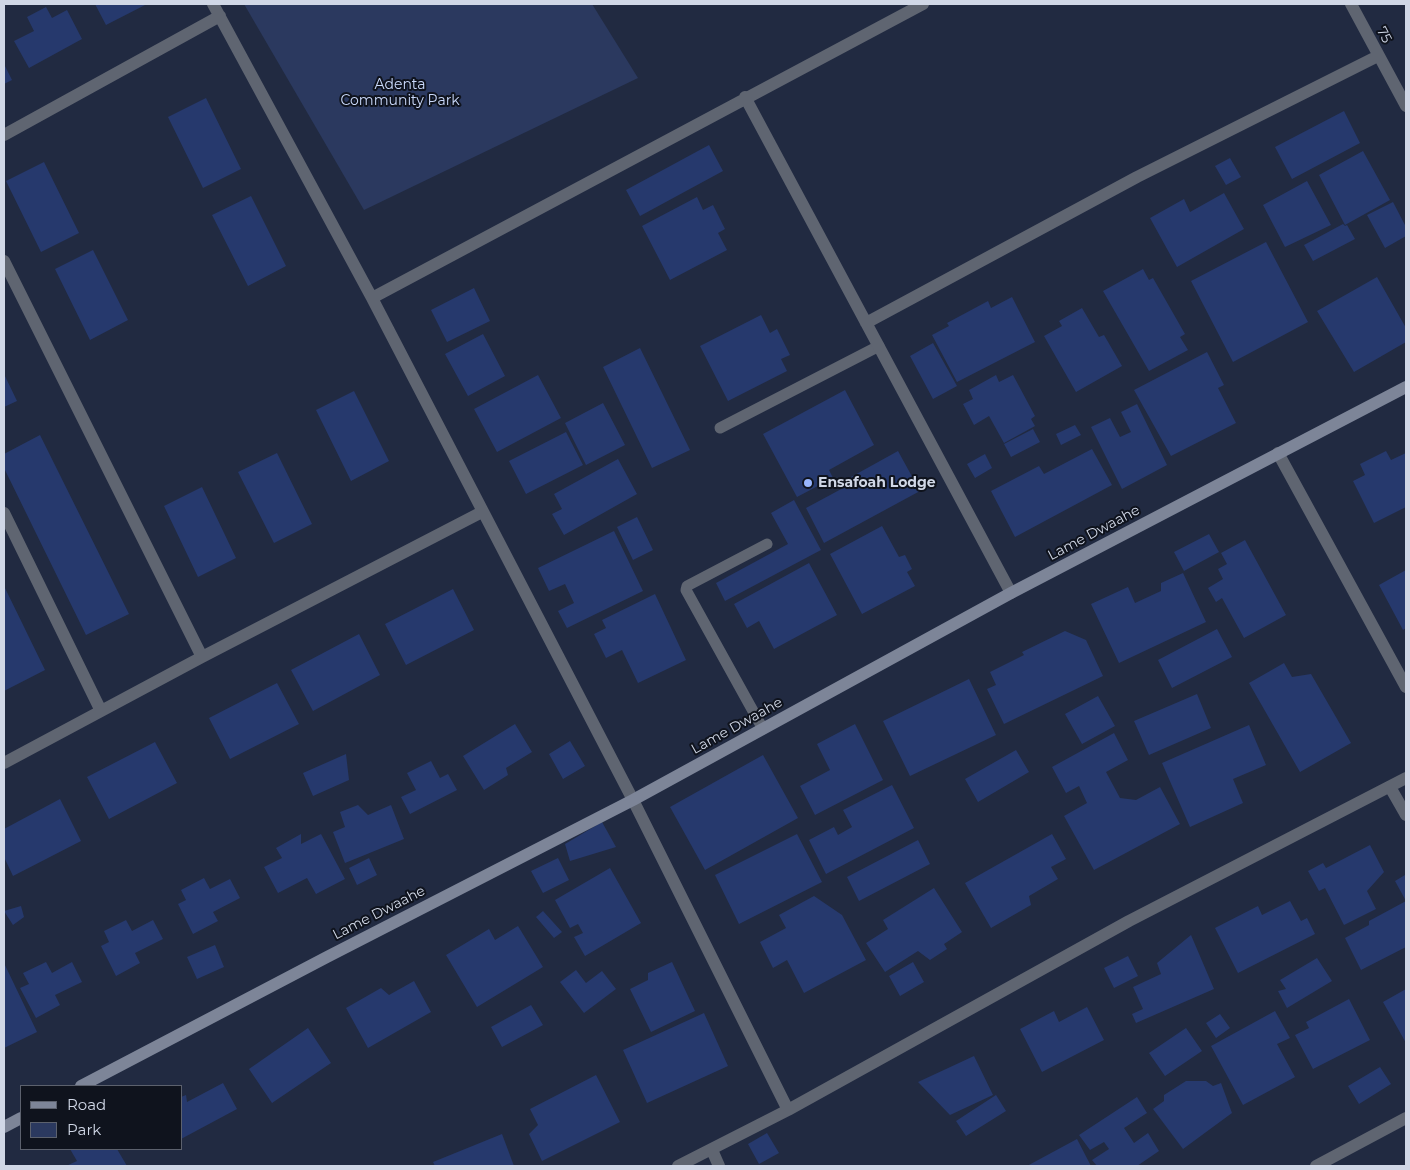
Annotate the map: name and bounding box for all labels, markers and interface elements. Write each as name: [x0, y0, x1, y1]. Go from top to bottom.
street label: 75: [1373, 24, 1395, 46]
park label: Adenta Community Park: [340, 77, 460, 110]
place label: Ensafoah Lodge: [818, 475, 936, 491]
marker: Ensafoah Lodge: [802, 477, 814, 489]
street label: Lame Dwaahe: [1045, 502, 1143, 564]
street label: Lame Dwaahe: [689, 694, 785, 758]
street label: Lame Dwaahe: [330, 882, 428, 944]
legend: [20, 1085, 182, 1150]
text: Road: [67, 1095, 106, 1114]
text: Park: [67, 1120, 101, 1139]

